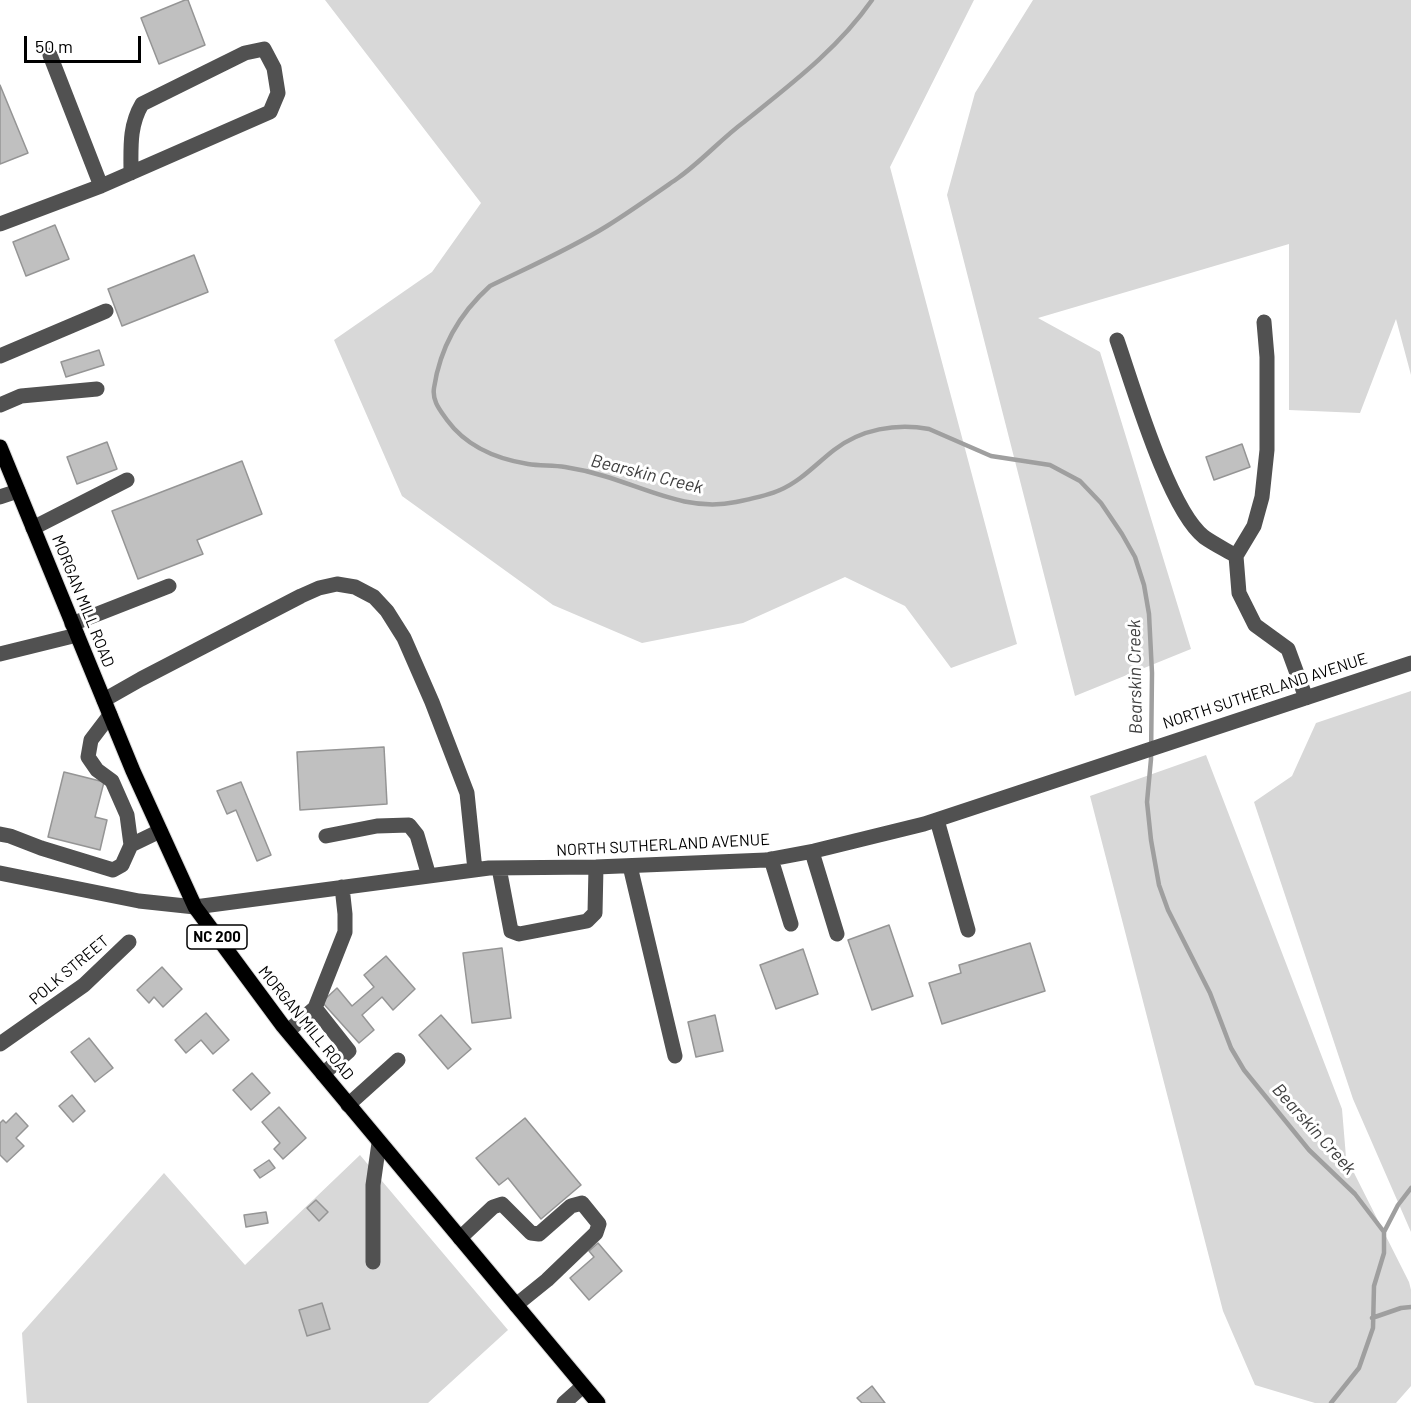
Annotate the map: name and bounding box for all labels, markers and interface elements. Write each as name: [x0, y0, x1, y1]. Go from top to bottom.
scale bar: [27, 24, 144, 62]
text: 50 m: [35, 35, 73, 57]
water label: Bearskin Creek: [589, 450, 705, 498]
street label: MORGAN MILL ROAD: [48, 532, 118, 670]
water label: Bearskin Creek: [1123, 619, 1147, 735]
street label: NORTH SUTHERLAND AVENUE: [1160, 649, 1370, 733]
street label: NORTH SUTHERLAND AVENUE: [556, 830, 770, 860]
road number: NC 200: [187, 925, 247, 949]
street label: POLK STREET: [25, 931, 113, 1009]
street label: MORGAN MILL ROAD: [254, 962, 358, 1084]
water label: Bearskin Creek: [1268, 1079, 1360, 1179]

